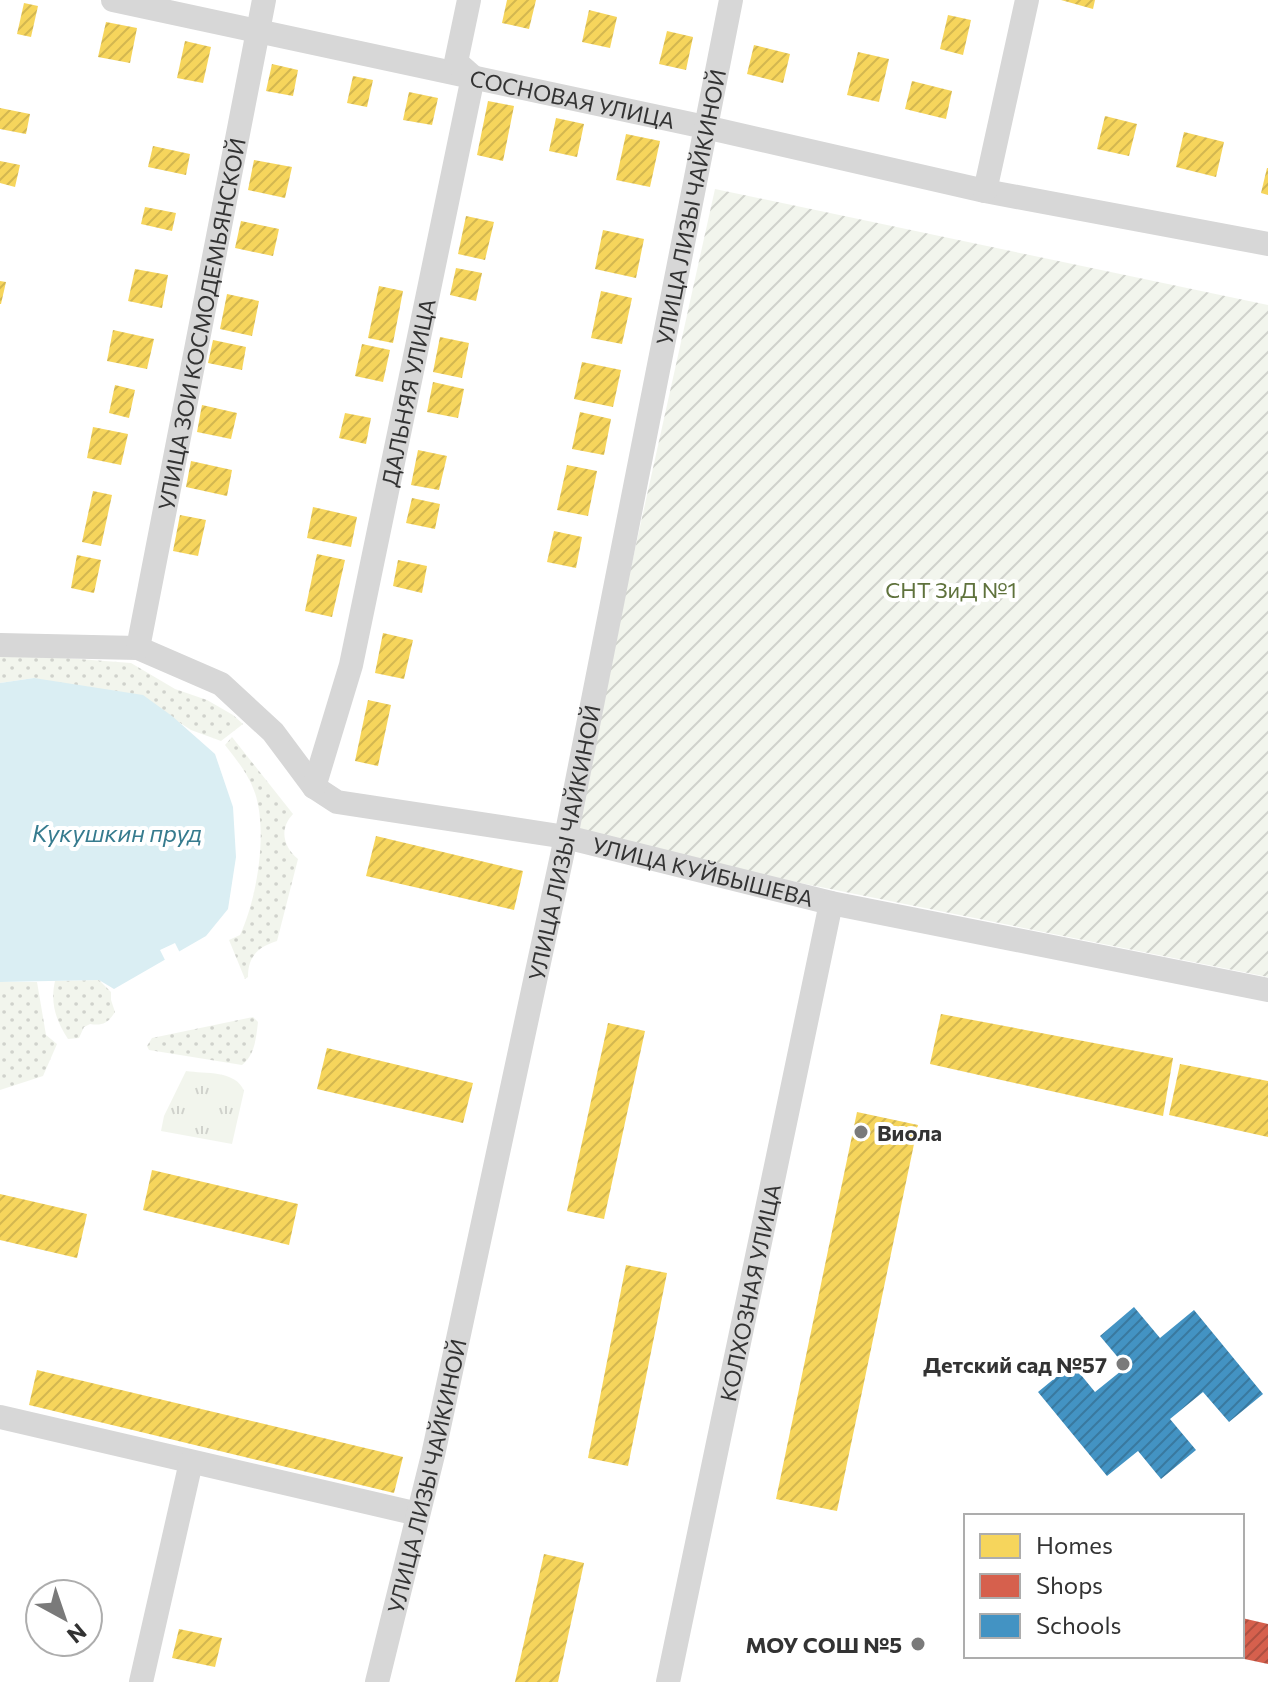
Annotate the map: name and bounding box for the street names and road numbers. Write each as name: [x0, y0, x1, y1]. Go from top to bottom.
street label: СОСНОВАЯ УЛИЦА: [468, 63, 678, 134]
street label: УЛИЦА ЛИЗЫ ЧАЙКИНОЙ: [650, 67, 731, 347]
street label: УЛИЦА ЗОИ КОСМОДЕМЬЯНСКОЙ: [152, 135, 250, 513]
street label: ДАЛЬНЯЯ УЛИЦА: [375, 296, 440, 489]
street label: УЛИЦА ЛИЗЫ ЧАЙКИНОЙ: [522, 702, 605, 983]
street label: УЛИЦА КУЙБЫШЕВА: [589, 831, 816, 912]
street label: КОЛХОЗНАЯ УЛИЦА: [714, 1181, 785, 1404]
street label: УЛИЦА ЛИЗЫ ЧАЙКИНОЙ: [381, 1336, 471, 1616]

